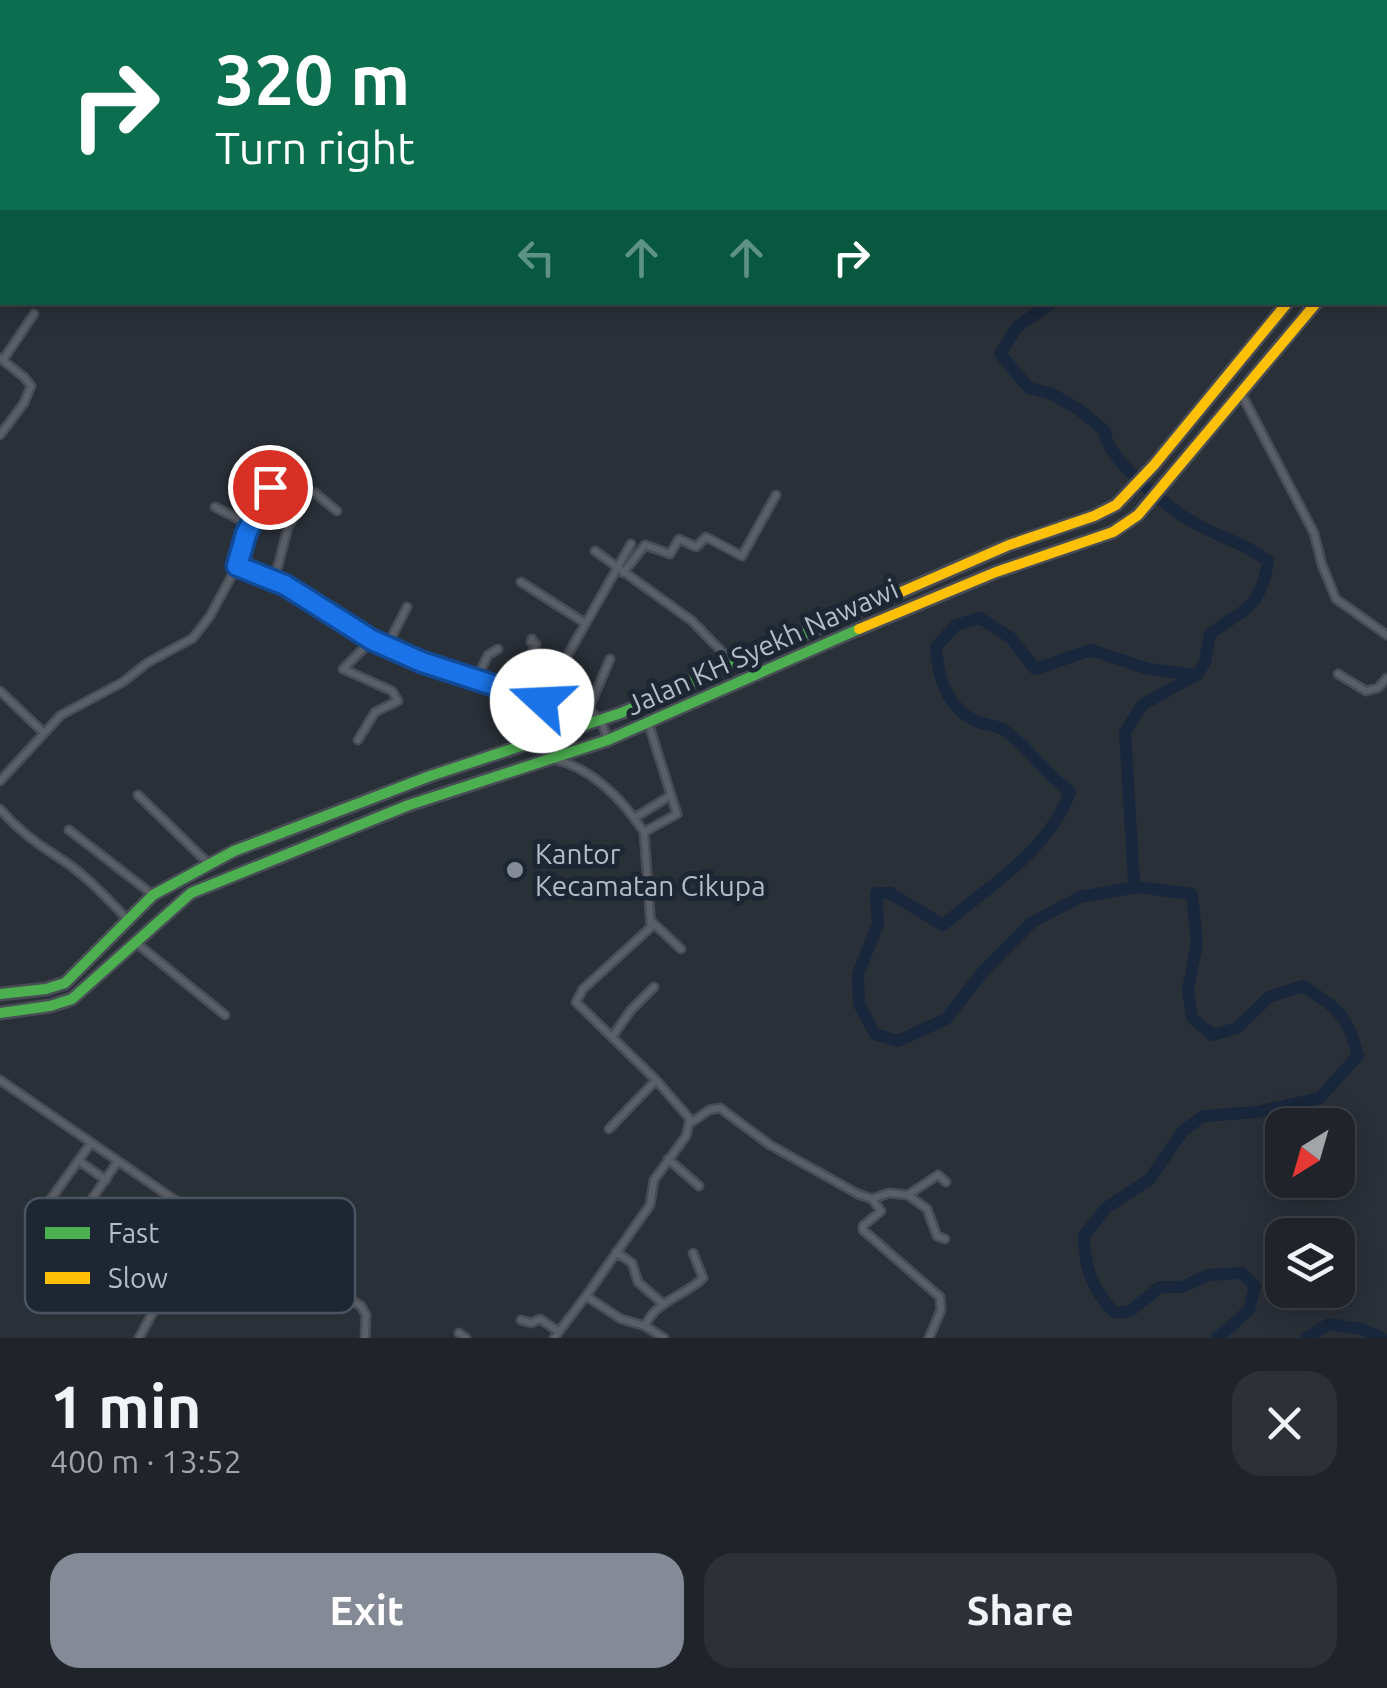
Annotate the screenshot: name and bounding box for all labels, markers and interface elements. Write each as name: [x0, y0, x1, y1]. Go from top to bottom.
icon: right: [50, 40, 180, 170]
text: 320 m: [215, 40, 410, 118]
text: Turn right: [215, 122, 415, 173]
icon: left: [509, 230, 564, 285]
icon: ahead: [614, 230, 669, 285]
icon: ahead: [719, 230, 774, 285]
icon: right: [824, 230, 879, 285]
pin: [228, 445, 313, 530]
icon: arrive: [243, 460, 298, 515]
street label: Jalan KH Syekh Nawawi: [621, 573, 902, 720]
position arrow: [490, 649, 594, 753]
place label: Kantor Kecamatan Cikupa: [535, 838, 766, 901]
marker: Kantor Kecamatan Cikupa: [504, 859, 526, 881]
north arrow: [1265, 1108, 1355, 1198]
map controls: [1265, 1108, 1355, 1308]
legend: [25, 1198, 355, 1313]
text: Fast: [108, 1217, 159, 1248]
button: layers: [1265, 1218, 1355, 1308]
text: Slow: [108, 1262, 168, 1293]
button: close: [1232, 1371, 1337, 1476]
text: 1 min: [50, 1372, 202, 1439]
text: 400 m · 13:52: [50, 1443, 242, 1479]
button: Exit: [50, 1553, 684, 1668]
button: Share: [704, 1553, 1337, 1668]

